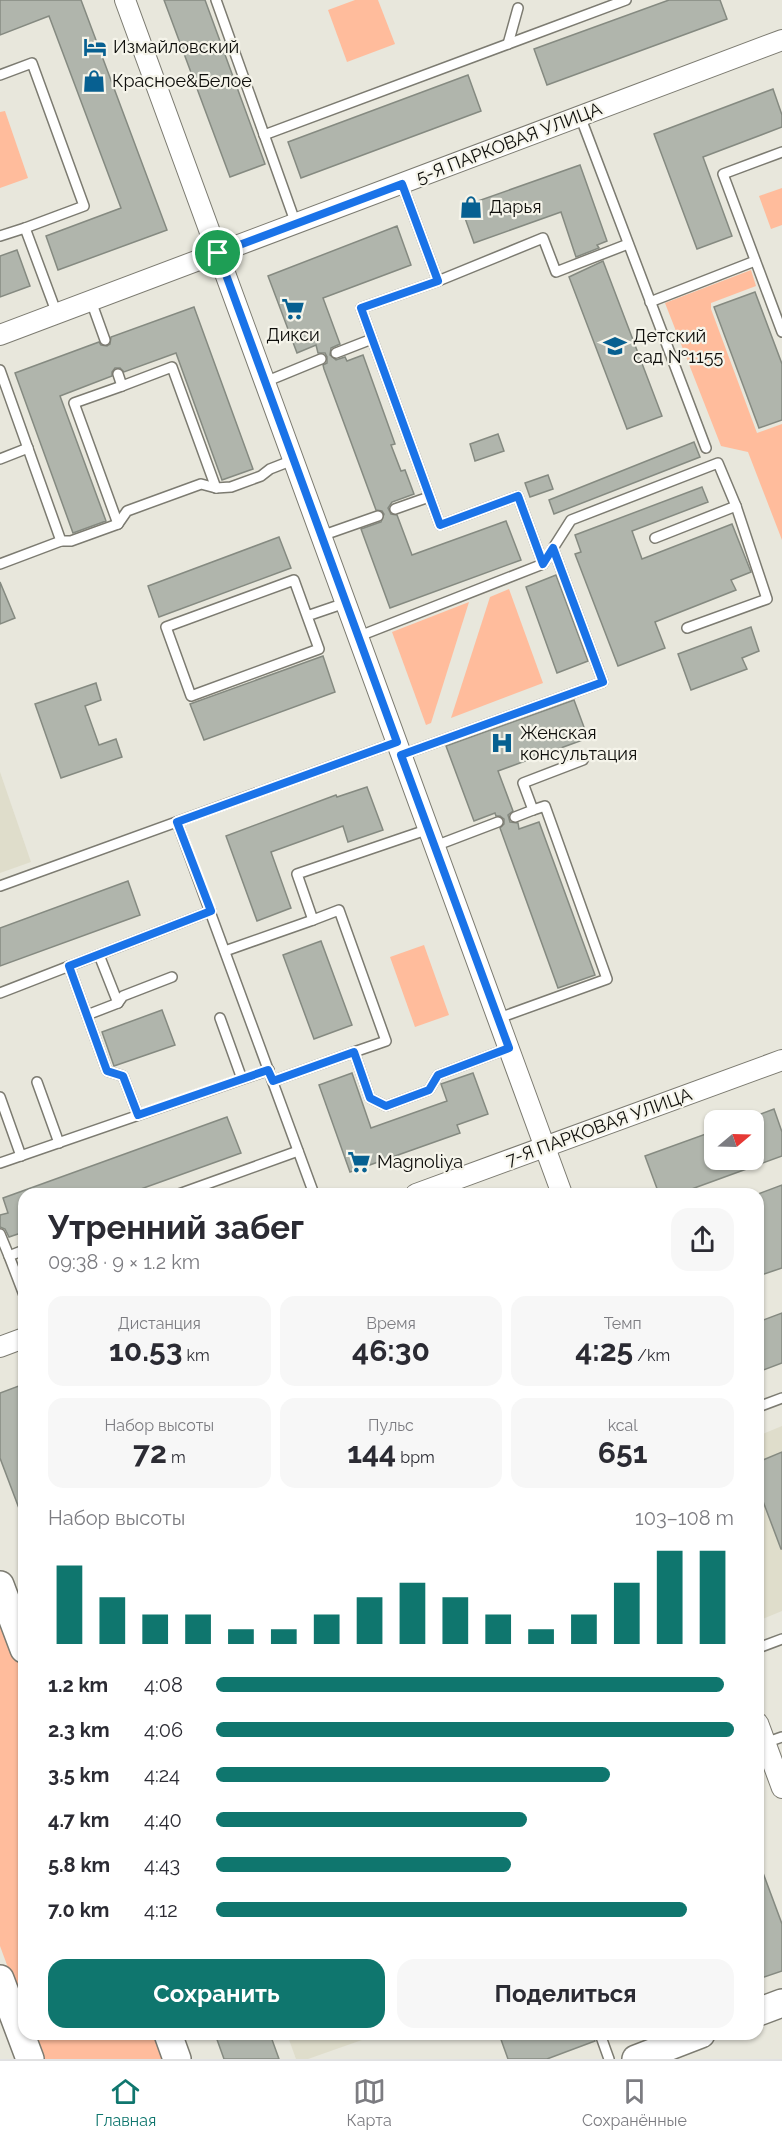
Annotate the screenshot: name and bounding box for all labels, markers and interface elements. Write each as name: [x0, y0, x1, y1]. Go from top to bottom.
hotel icon: Измайловский: [82, 34, 108, 60]
place label: Измайловский: [113, 36, 239, 57]
shop icon: Красное&Белое: [81, 68, 107, 94]
place label: Красное&Белое: [112, 70, 252, 91]
street label: 5-Я ПАРКОВАЯ УЛИЦА: [413, 97, 605, 188]
shop icon: Дарья: [458, 194, 484, 220]
place label: Дарья: [489, 196, 542, 217]
pin: [192, 227, 243, 278]
icon: arrive: [201, 236, 234, 269]
supermarket icon: Дикси: [280, 296, 306, 322]
place label: Дикси: [266, 324, 320, 345]
place label: Детский сад №1155: [633, 325, 723, 367]
school or university icon: Детский сад №1155: [602, 333, 628, 359]
place label: Женская консультация: [520, 722, 637, 764]
hospital icon: Женская консультация: [489, 730, 515, 756]
street label: 7-Я ПАРКОВАЯ УЛИЦА: [503, 1083, 695, 1170]
north arrow: [704, 1110, 764, 1170]
map controls: [704, 1110, 764, 1170]
supermarket icon: Magnoliya: [346, 1149, 372, 1175]
place label: Magnoliya: [377, 1151, 463, 1172]
text: Утренний забег: [48, 1208, 304, 1247]
button: share: [671, 1208, 734, 1271]
text: 09:38 · 9 × 1.2 km: [48, 1250, 200, 1274]
text: Дистанция: [118, 1314, 201, 1333]
text: Время: [366, 1314, 416, 1333]
text: Темп: [604, 1314, 642, 1333]
text: 10.53: [109, 1333, 182, 1368]
text: 46:30: [352, 1333, 430, 1368]
text: 4:25: [575, 1333, 633, 1368]
text: km: [182, 1346, 210, 1365]
text: /km: [633, 1346, 670, 1365]
text: Набор высоты: [104, 1416, 214, 1435]
text: Пульс: [368, 1416, 414, 1435]
text: kcal: [608, 1416, 638, 1435]
text: 72: [133, 1435, 167, 1470]
text: 144: [347, 1435, 396, 1470]
text: 651: [598, 1435, 647, 1470]
text: m: [167, 1448, 186, 1467]
text: bpm: [396, 1448, 435, 1467]
text: Набор высоты: [48, 1506, 185, 1530]
text: 103–108 m: [635, 1506, 734, 1530]
text: 1.2 km: [48, 1673, 108, 1697]
text: 4:08: [144, 1673, 183, 1697]
text: 2.3 km: [48, 1718, 110, 1742]
text: 4:06: [144, 1718, 183, 1742]
text: 3.5 km: [48, 1763, 109, 1787]
text: 4:24: [144, 1763, 180, 1787]
text: 4.7 km: [48, 1808, 109, 1832]
text: 4:40: [144, 1808, 182, 1832]
text: 5.8 km: [48, 1853, 110, 1877]
text: 4:43: [144, 1853, 180, 1877]
text: 7.0 km: [48, 1898, 109, 1922]
text: 4:12: [144, 1898, 178, 1922]
button: Сохранить: [48, 1959, 385, 2028]
button: Поделиться: [397, 1959, 734, 2028]
tab: Главная: [95, 2075, 156, 2130]
tab: Карта: [347, 2075, 392, 2130]
tab: Сохранённые: [582, 2075, 687, 2130]

